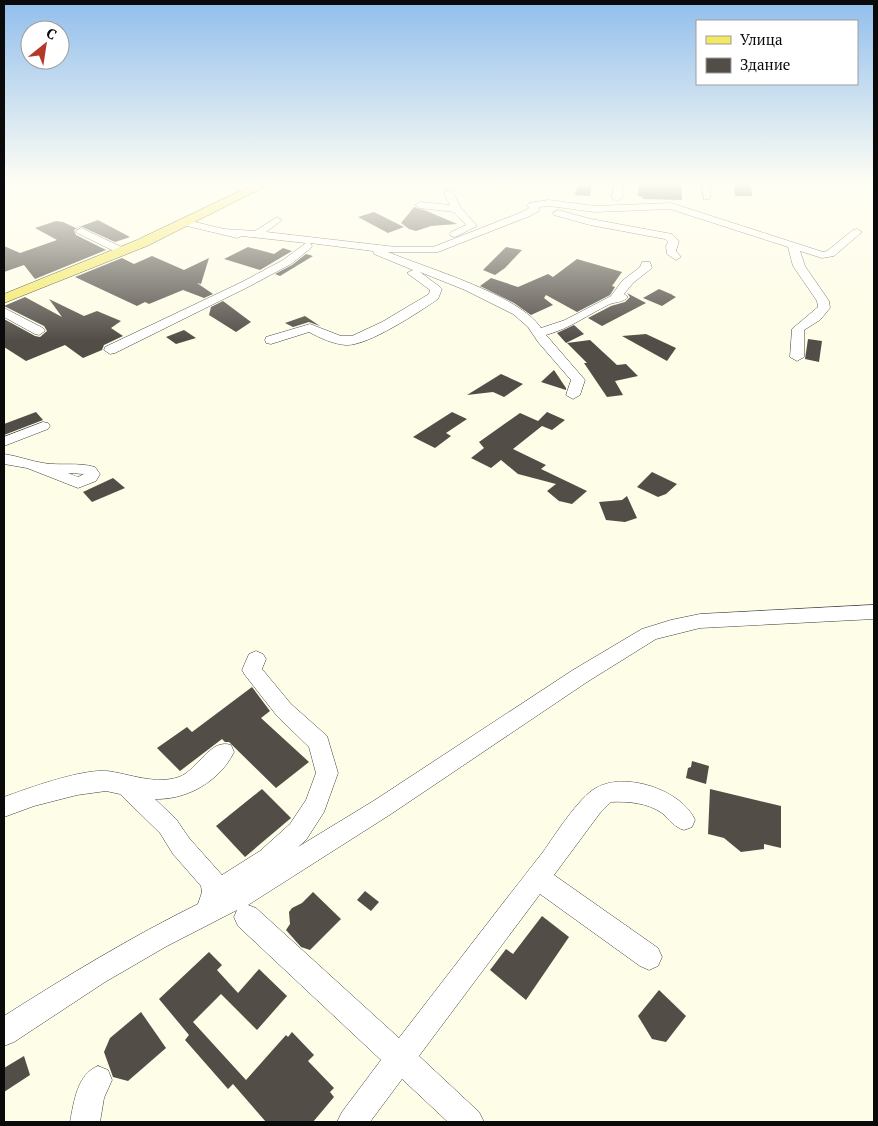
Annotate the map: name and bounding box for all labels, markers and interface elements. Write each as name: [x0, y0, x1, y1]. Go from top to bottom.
north arrow: [20, 20, 70, 70]
legend: [696, 20, 858, 85]
text: С: [43, 23, 60, 44]
text: Улица: [740, 29, 783, 49]
text: Здание: [740, 54, 790, 74]

